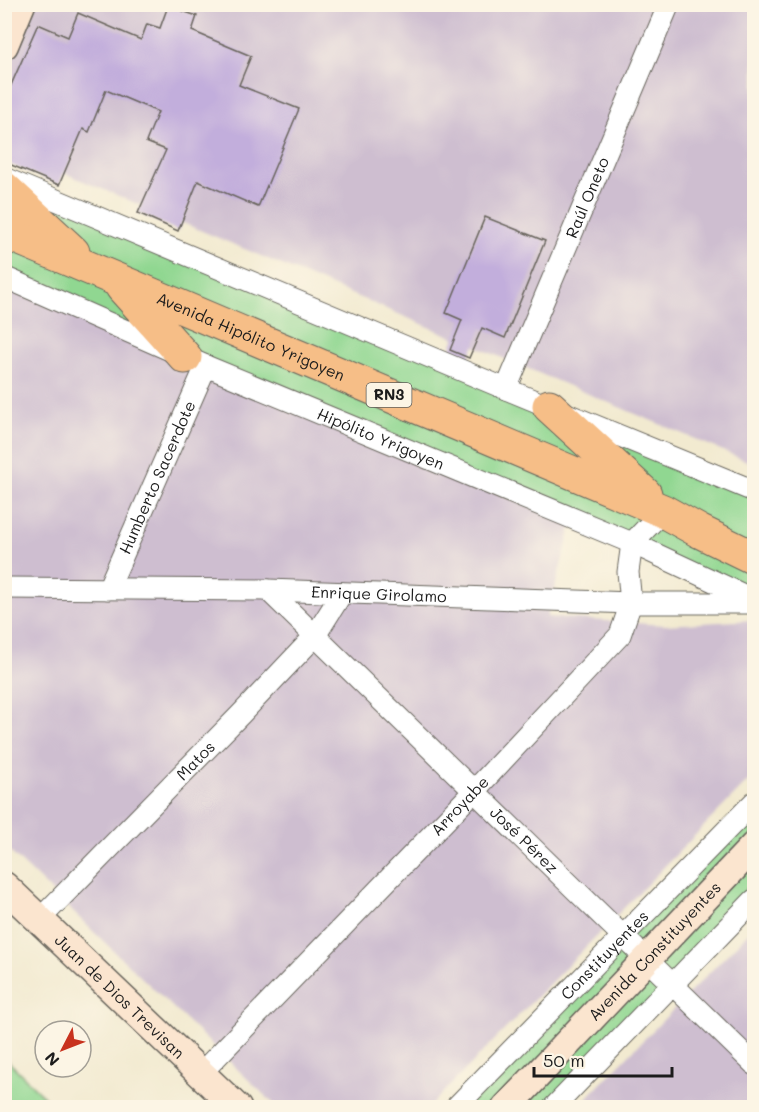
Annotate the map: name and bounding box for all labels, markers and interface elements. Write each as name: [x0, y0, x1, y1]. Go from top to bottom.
street label: Raúl Oneto: [560, 153, 613, 241]
street label: Avenida Hipólito Yrigoyen: [154, 287, 348, 385]
road number: RN3: [366, 383, 412, 407]
street label: Humberto Sacerdote: [114, 397, 200, 557]
street label: Hipólito Yrigoyen: [314, 402, 448, 474]
street label: Enrique Girolamo: [311, 581, 447, 606]
street label: Matos: [171, 736, 219, 784]
street label: Arroyabe: [426, 771, 493, 840]
street label: José Pérez: [486, 801, 563, 878]
street label: Avenida Constituyentes: [584, 878, 726, 1024]
street label: Constituyentes: [557, 906, 653, 1004]
street label: Juan de Dios Trevisan: [51, 929, 190, 1063]
north arrow: [33, 1019, 93, 1079]
scale bar: [534, 1040, 672, 1078]
text: N: [40, 1048, 63, 1071]
text: 50 m: [543, 1048, 585, 1072]

